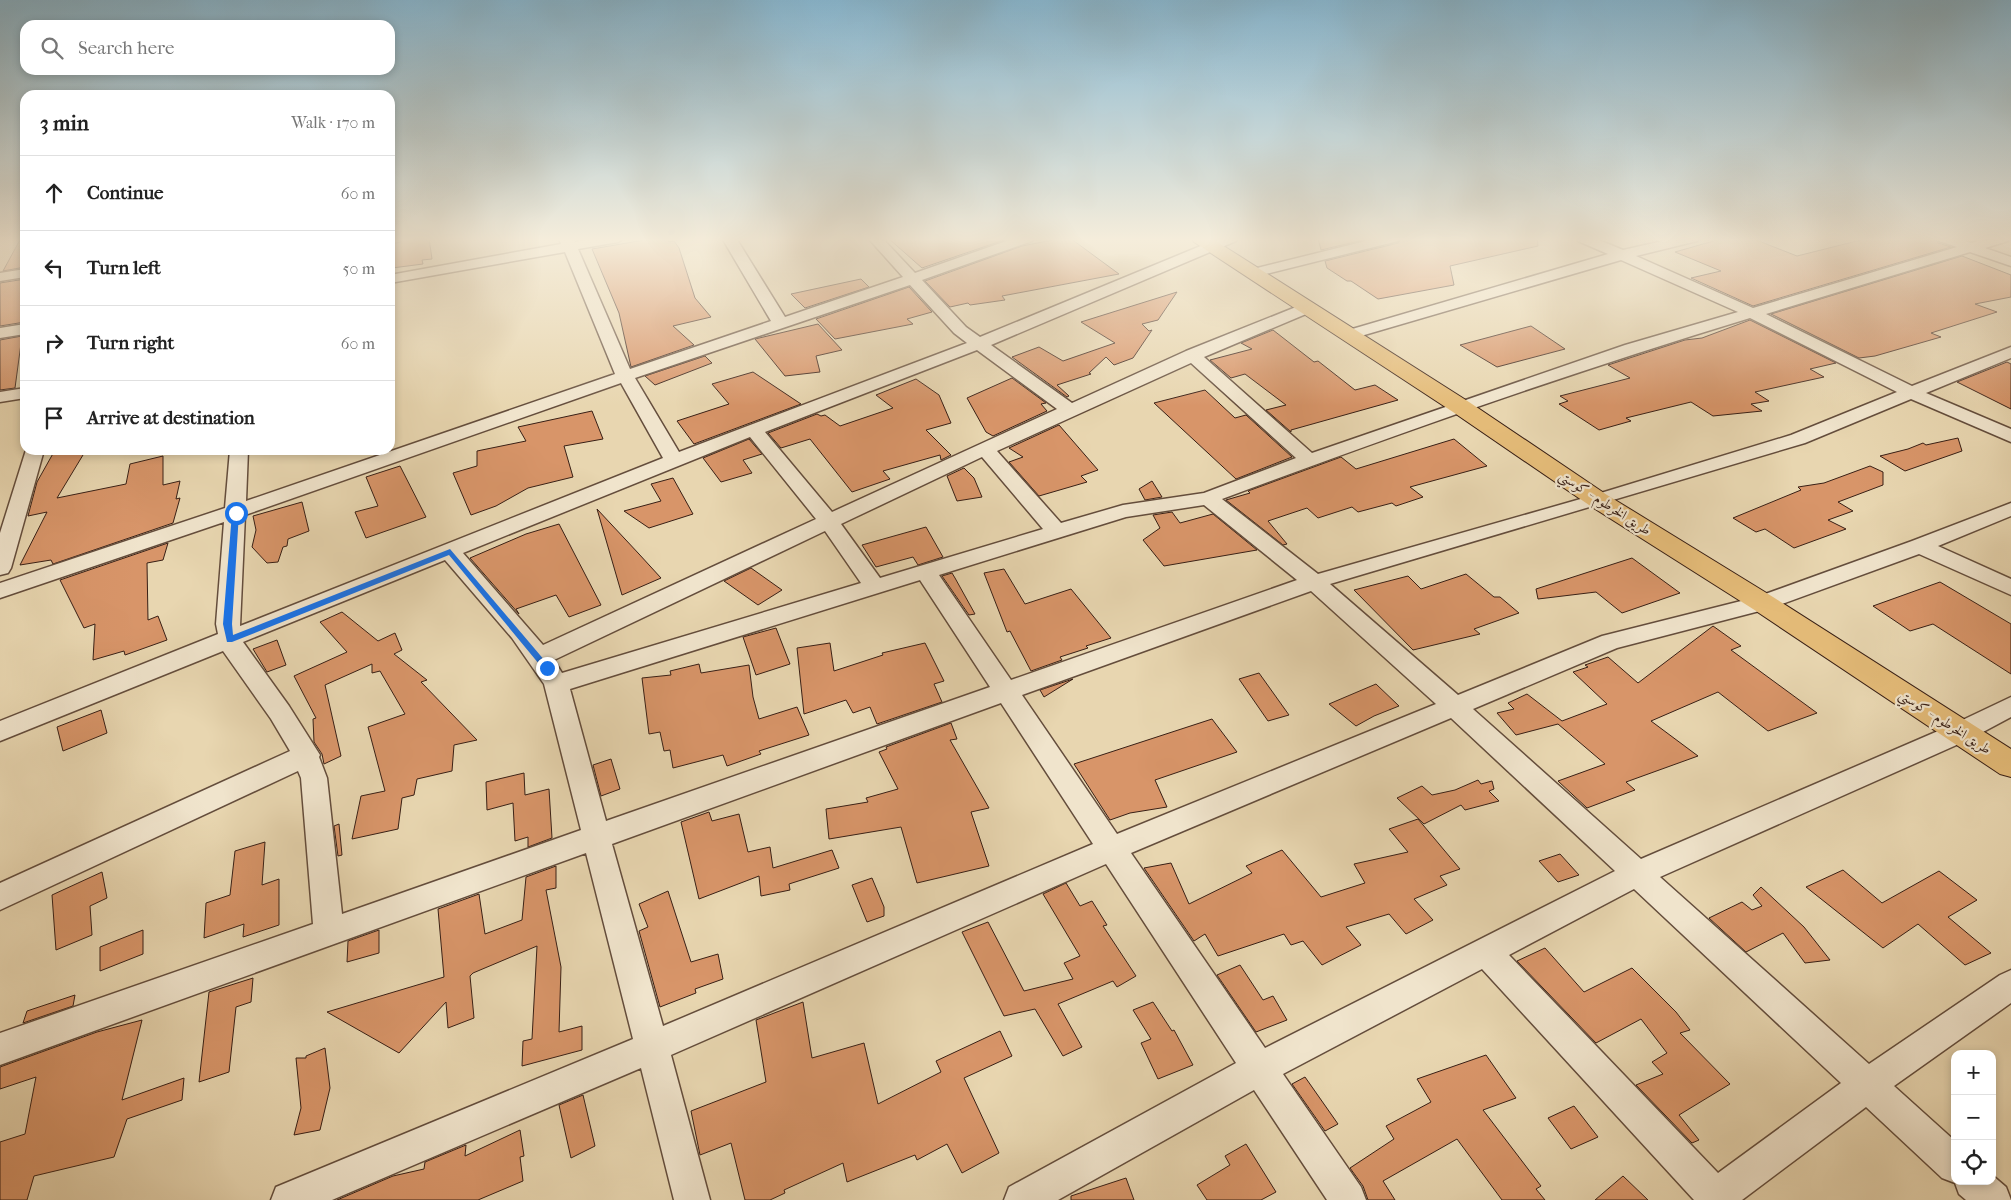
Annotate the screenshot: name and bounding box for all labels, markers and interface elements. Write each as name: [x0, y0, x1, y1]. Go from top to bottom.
search box: [20, 20, 395, 75]
icon: search: [38, 34, 66, 62]
text: Search here: [78, 37, 174, 59]
text: 3 min: [40, 111, 89, 135]
text: Walk · 170 m: [291, 113, 375, 132]
icon: ahead: [40, 179, 68, 207]
text: Continue: [87, 182, 163, 204]
text: 60 m: [341, 184, 375, 203]
icon: left: [40, 254, 68, 282]
text: Turn left: [87, 257, 161, 279]
text: 50 m: [343, 259, 375, 278]
icon: right: [40, 329, 68, 357]
text: Turn right: [87, 332, 174, 354]
text: 60 m: [341, 334, 375, 353]
icon: arrive: [40, 404, 68, 432]
text: Arrive at destination: [87, 407, 255, 429]
street label: طريق الخرطوم - كوستي: [1554, 467, 1654, 542]
route start: [225, 502, 248, 525]
route end: [536, 657, 559, 680]
street label: طريق الخرطوم - كوستي: [1894, 686, 1994, 761]
map controls: [1951, 1050, 1996, 1185]
button: +: [1951, 1050, 1996, 1095]
button: −: [1951, 1095, 1996, 1140]
button: locate: [1951, 1140, 1996, 1185]

